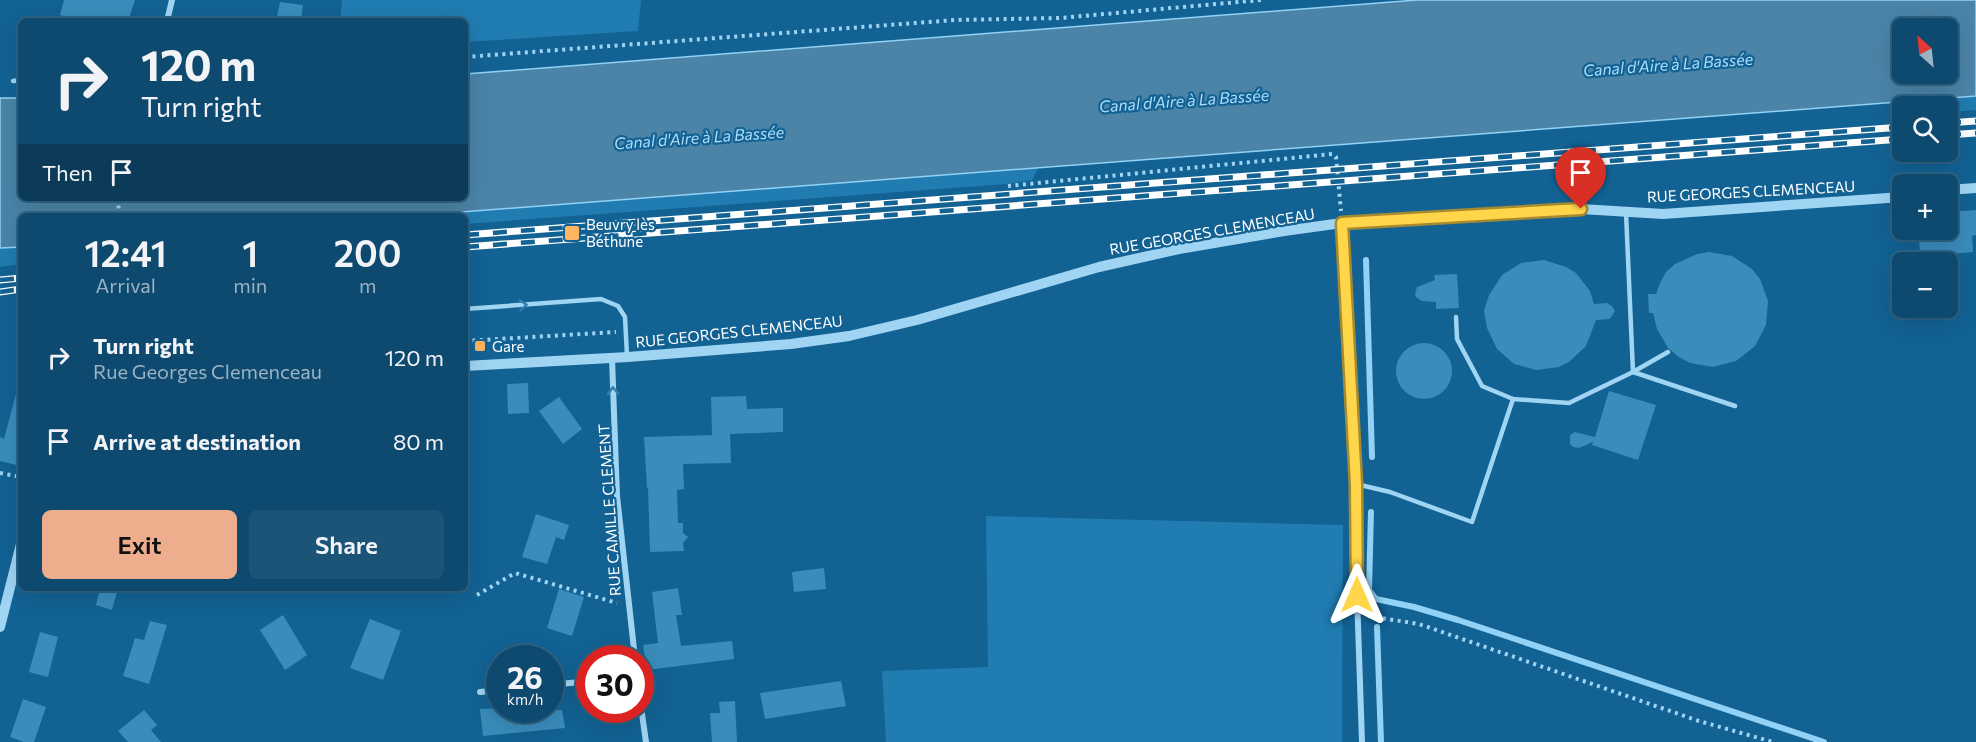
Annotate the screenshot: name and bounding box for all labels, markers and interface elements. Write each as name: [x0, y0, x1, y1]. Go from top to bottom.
north arrow: [1892, 18, 1958, 84]
map controls: [1892, 18, 1958, 318]
text: 120 m: [141, 38, 256, 90]
icon: right: [42, 42, 120, 120]
water label: Canal d'Aire à La Bassée: [1582, 49, 1754, 79]
water label: Canal d'Aire à La Bassée: [1098, 85, 1270, 115]
text: Turn right: [141, 90, 261, 123]
button: search: [1892, 96, 1958, 162]
water label: Canal d'Aire à La Bassée: [613, 122, 785, 152]
pin: [1555, 147, 1606, 209]
icon: arrive: [105, 156, 138, 189]
icon: arrive: [1564, 156, 1597, 189]
text: Then: [42, 159, 93, 186]
button: +: [1892, 174, 1958, 240]
street label: RUE GEORGES CLEMENCEAU: [1646, 177, 1856, 205]
street label: RUE GEORGES CLEMENCEAU: [1108, 204, 1316, 258]
place label: Beuvry lès Béthune: [586, 215, 655, 250]
marker: Beuvry lès Béthune: [563, 224, 581, 242]
text: 12:41: [84, 230, 167, 274]
text: 1: [242, 230, 258, 274]
text: 200: [334, 230, 402, 274]
button: −: [1892, 252, 1958, 318]
text: Arrival: [95, 273, 156, 297]
text: min: [233, 273, 267, 297]
text: m: [359, 273, 376, 297]
one-way arrow: [519, 299, 528, 312]
street label: RUE GEORGES CLEMENCEAU: [634, 311, 844, 351]
text: Turn right: [93, 332, 194, 359]
place label: Gare: [492, 337, 525, 355]
marker: Gare: [473, 339, 487, 353]
icon: right: [42, 341, 75, 374]
text: 120 m: [385, 344, 444, 371]
text: Rue Georges Clemenceau: [93, 359, 322, 383]
one-way arrow: [607, 387, 620, 396]
street label: RUE CAMILLE CLEMENT: [594, 423, 624, 597]
icon: arrive: [42, 425, 75, 458]
text: Arrive at destination: [93, 428, 301, 455]
text: 80 m: [393, 428, 444, 455]
button: Exit: [42, 510, 237, 579]
button: Share: [249, 510, 444, 579]
position arrow: [1325, 563, 1389, 627]
speed limit sign: 30: [576, 645, 654, 723]
text: 26: [507, 658, 543, 695]
text: km/h: [507, 690, 543, 708]

